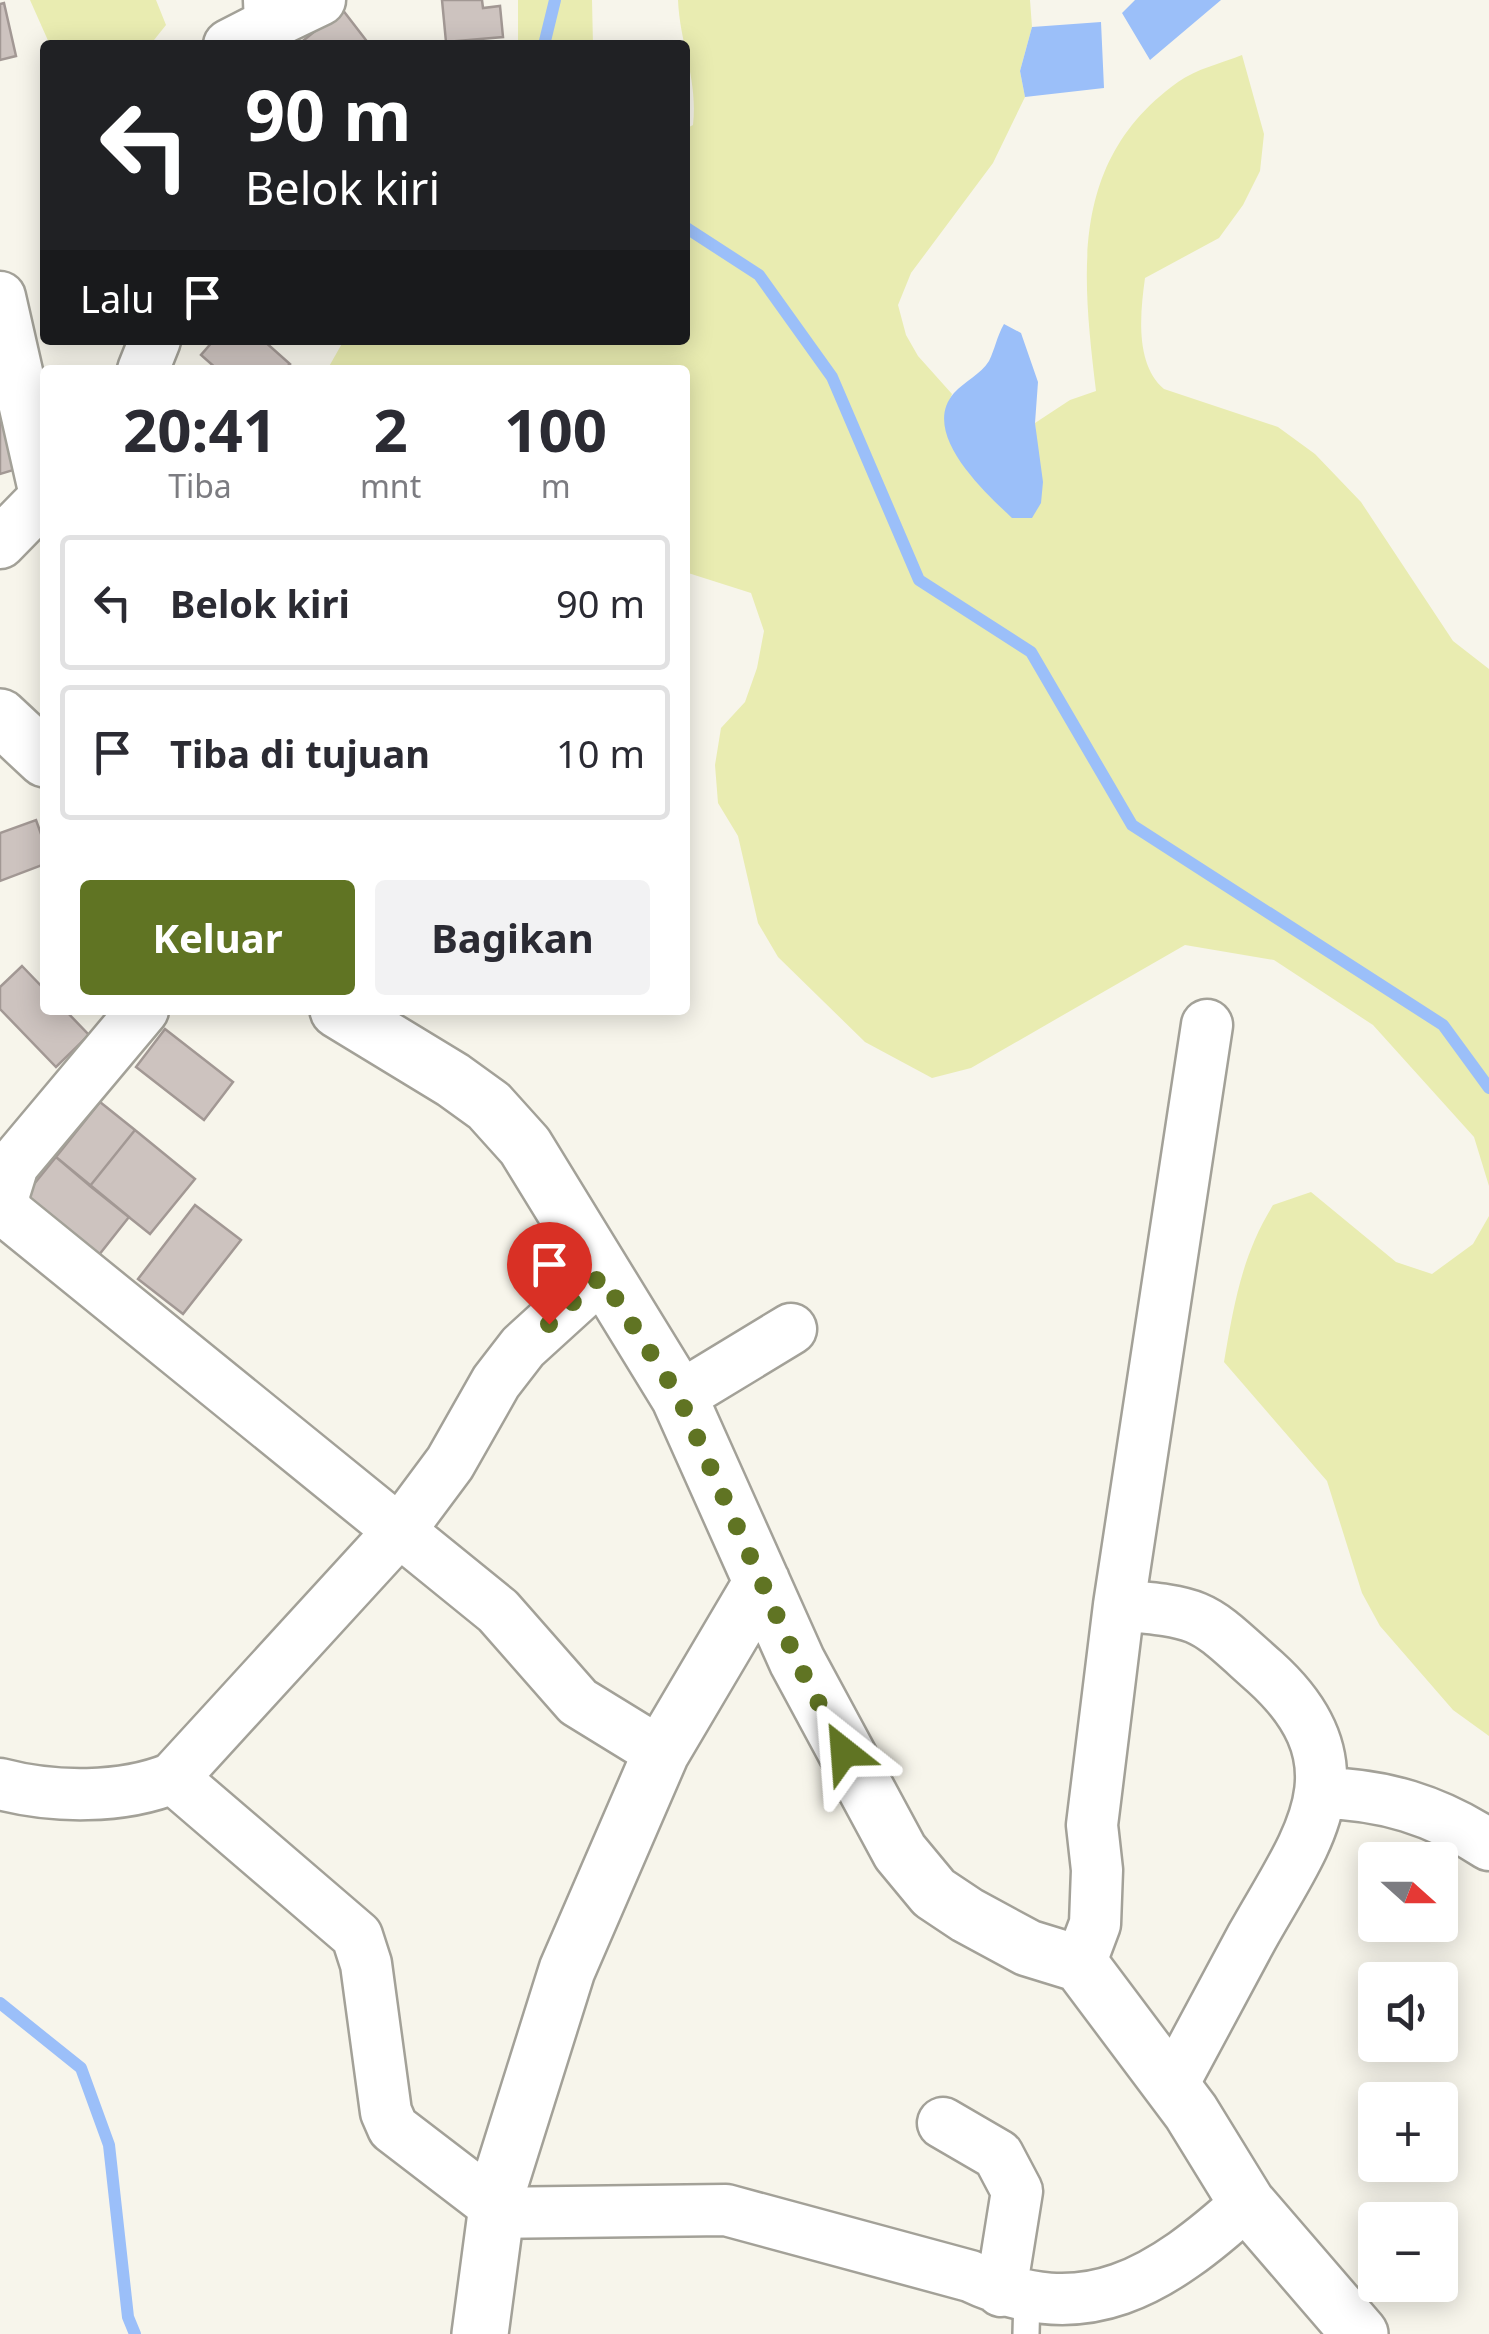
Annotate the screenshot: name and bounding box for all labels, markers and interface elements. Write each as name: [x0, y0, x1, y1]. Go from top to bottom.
text: 90 m: [245, 66, 412, 162]
icon: left: [80, 80, 210, 210]
text: Belok kiri: [245, 157, 440, 218]
icon: arrive: [175, 270, 230, 325]
text: Lalu: [80, 272, 155, 324]
text: 20:41: [123, 388, 277, 470]
text: 2: [373, 388, 408, 470]
text: 100: [504, 388, 607, 470]
text: Tiba: [168, 464, 232, 507]
text: mnt: [360, 464, 421, 507]
text: m: [541, 464, 571, 507]
icon: left: [85, 575, 140, 630]
text: Belok kiri: [170, 577, 350, 629]
text: 90 m: [556, 577, 645, 629]
icon: arrive: [85, 725, 140, 780]
text: Tiba di tujuan: [170, 727, 430, 779]
text: 10 m: [556, 727, 645, 779]
button: Keluar: [80, 880, 355, 995]
button: Bagikan: [375, 880, 650, 995]
pin: [507, 1222, 592, 1325]
icon: arrive: [522, 1237, 577, 1292]
position arrow: [792, 1700, 896, 1804]
north arrow: [1358, 1842, 1458, 1942]
map controls: [1358, 1842, 1458, 2302]
button: sound: [1358, 1962, 1458, 2062]
button: +: [1358, 2082, 1458, 2182]
button: −: [1358, 2202, 1458, 2302]

